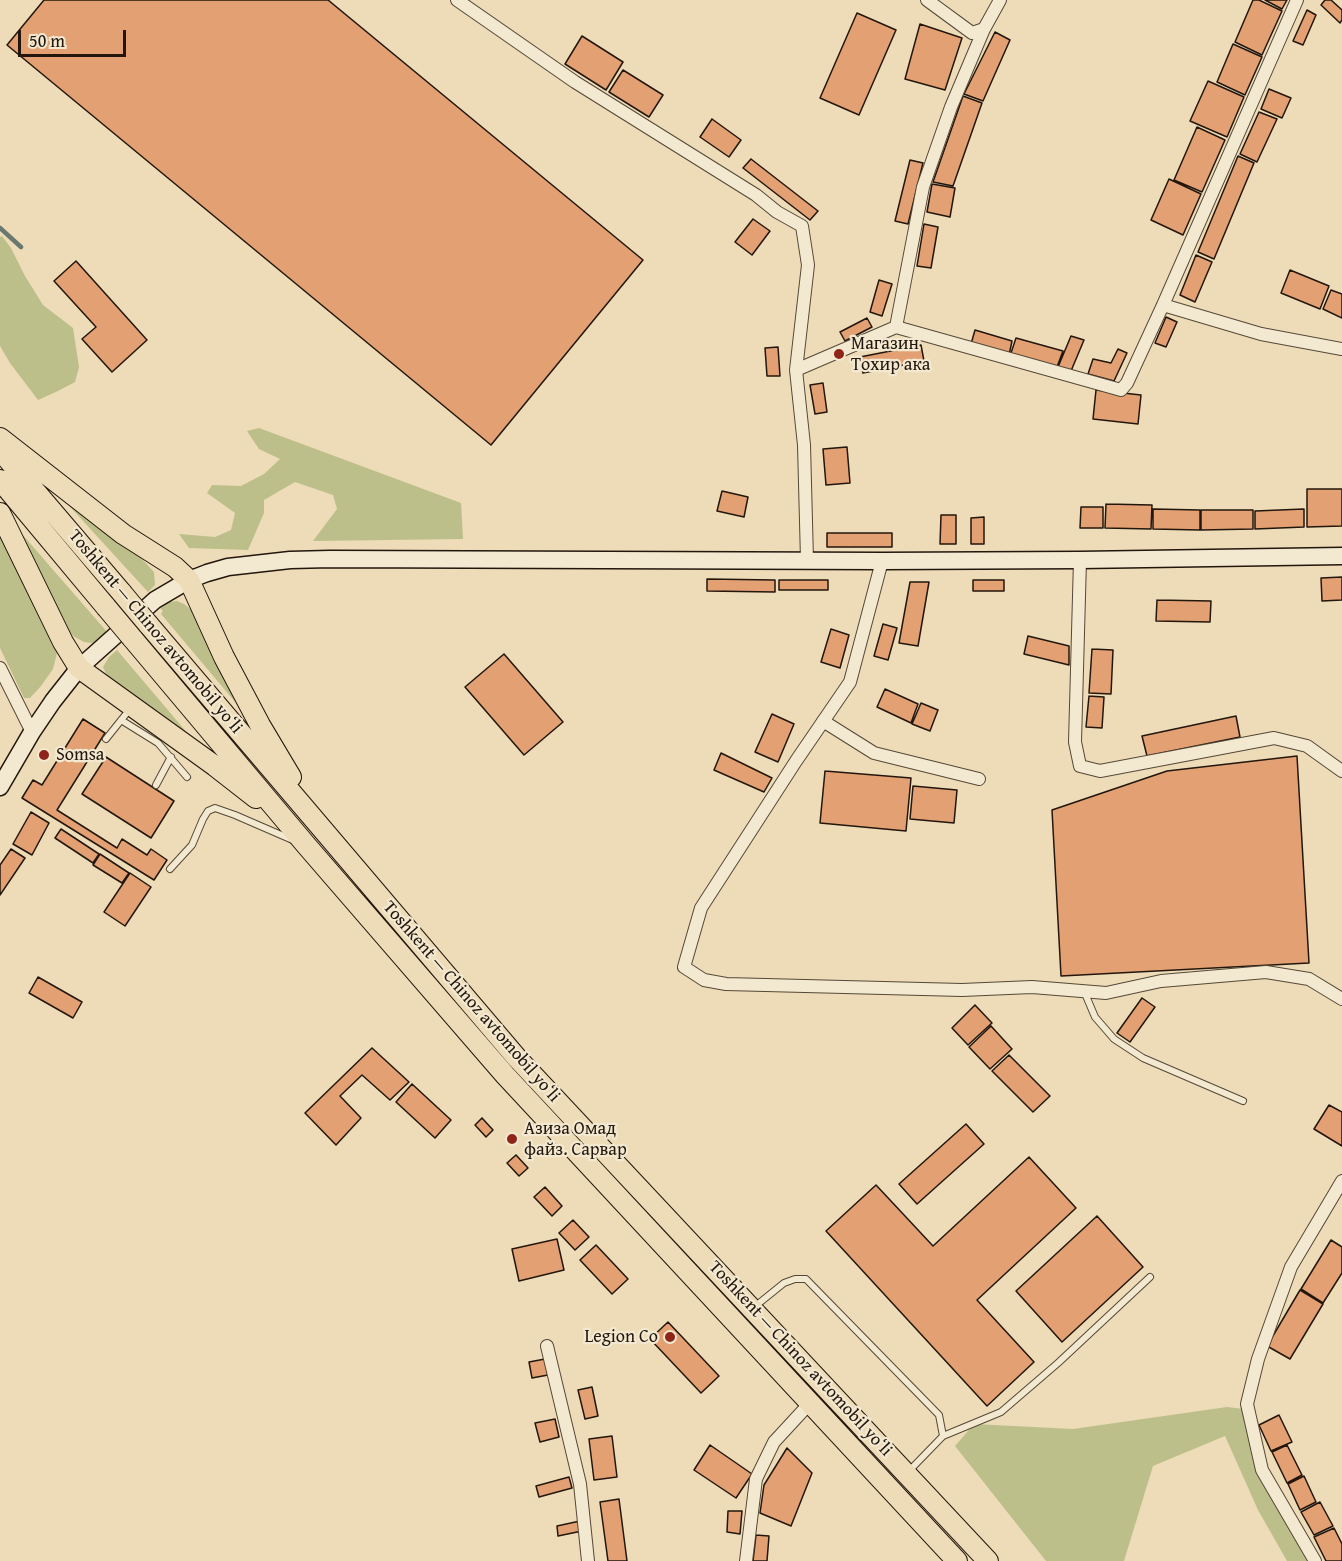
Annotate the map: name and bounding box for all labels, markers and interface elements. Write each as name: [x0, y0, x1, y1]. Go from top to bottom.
scale bar: [21, 18, 129, 56]
text: 50 m: [29, 27, 65, 54]
place label: Магазин Тохир ака: [851, 333, 930, 376]
marker: Магазин Тохир ака: [832, 347, 846, 361]
street label: Toshkent — Chinoz avtomobil yoʻli: [63, 526, 247, 738]
place label: Somsa: [56, 744, 104, 766]
marker: Somsa: [37, 748, 51, 762]
street label: Toshkent — Chinoz avtomobil yoʻli: [378, 897, 564, 1107]
place label: Азиза Омад файз. Сарвар: [524, 1118, 627, 1160]
marker: Азиза Омад файз. Сарвар: [505, 1132, 519, 1146]
street label: Toshkent — Chinoz avtomobil yoʻli: [704, 1257, 896, 1461]
place label: Legion Co: [585, 1326, 658, 1348]
marker: Legion Co: [663, 1330, 677, 1344]

